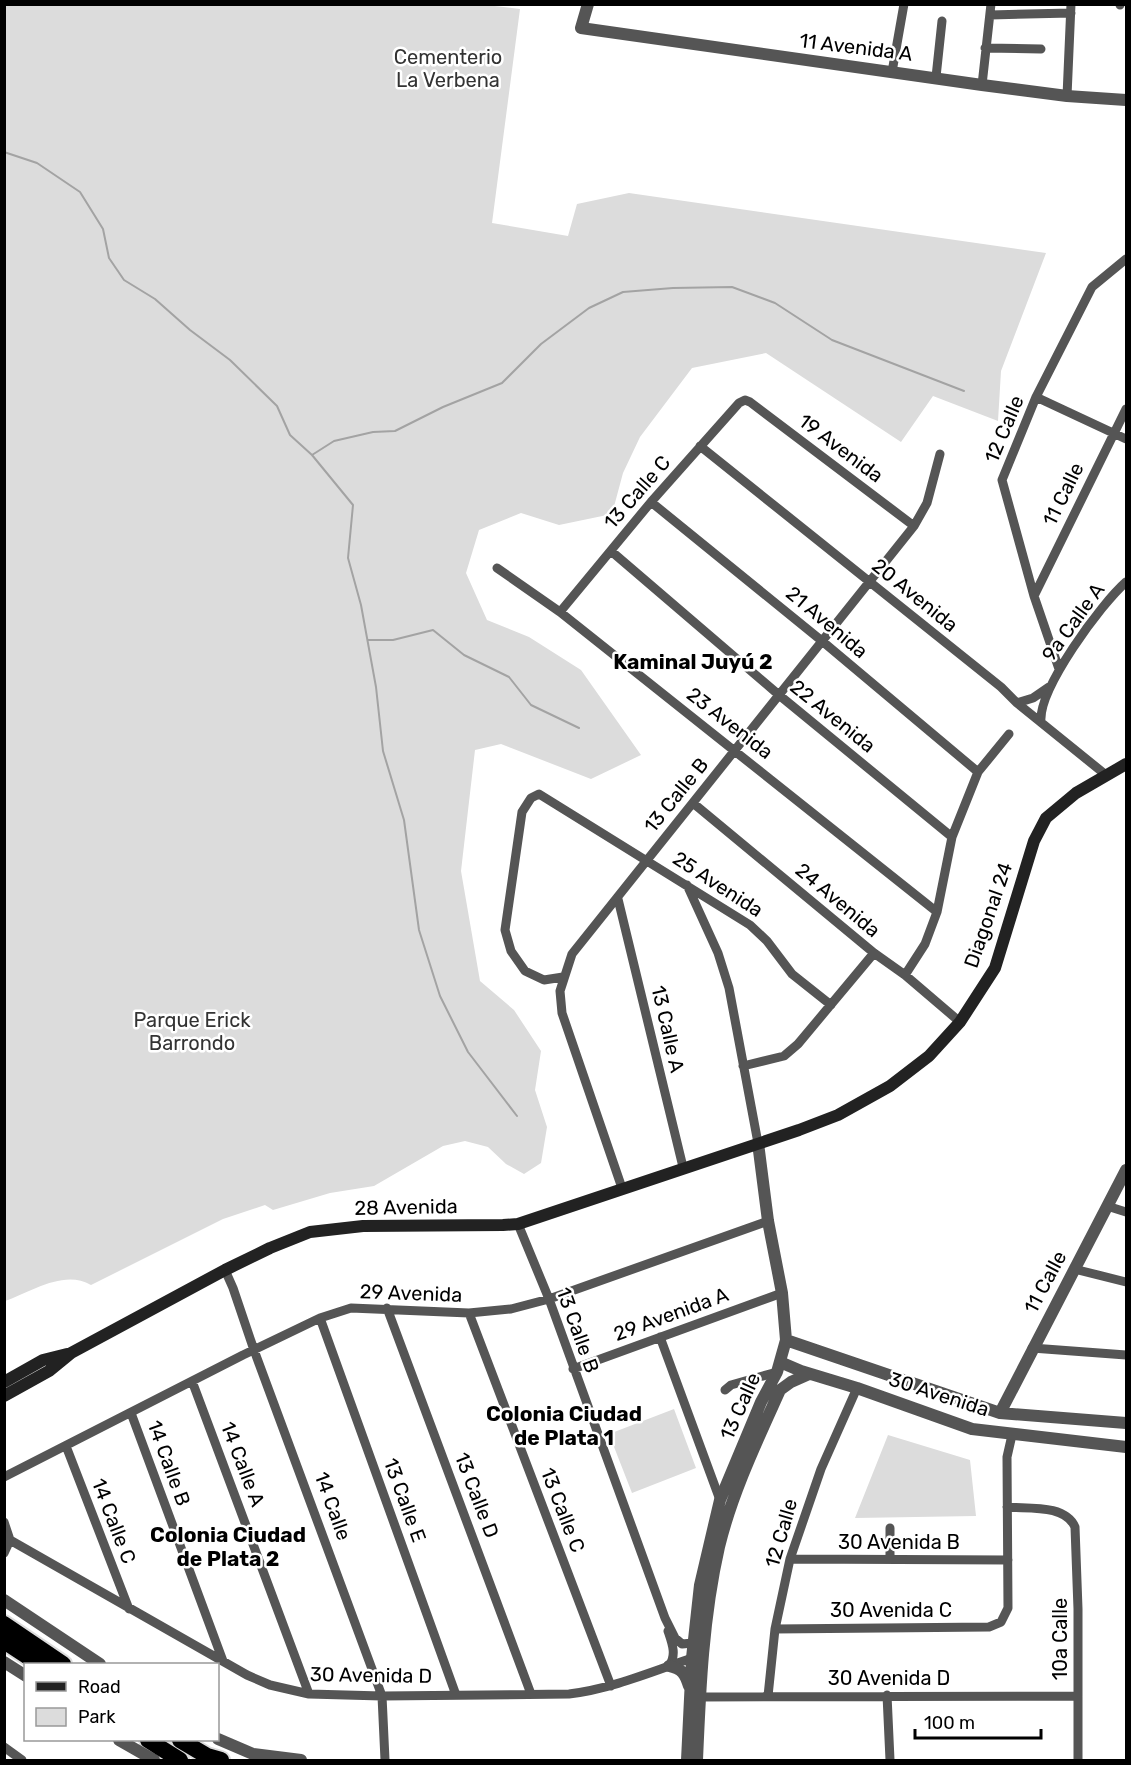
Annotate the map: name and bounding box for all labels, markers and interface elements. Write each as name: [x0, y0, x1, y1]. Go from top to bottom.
street label: 11 Avenida A: [798, 28, 914, 66]
park label: Cementerio La Verbena: [394, 45, 502, 92]
street label: 12 Calle: [979, 392, 1029, 466]
street label: 19 Avenida: [794, 409, 888, 487]
street label: 13 Calle C: [599, 451, 675, 533]
street label: 11 Calle: [1037, 458, 1089, 530]
street label: 20 Avenida: [867, 553, 963, 637]
street label: 9a Calle A: [1037, 578, 1109, 666]
street label: 21 Avenida: [781, 581, 873, 663]
district label: Kaminal Juyú 2: [613, 649, 773, 674]
street label: 22 Avenida: [786, 674, 880, 758]
street label: 23 Avenida: [682, 682, 778, 764]
street label: 13 Calle B: [639, 753, 713, 837]
street label: 25 Avenida: [668, 846, 768, 922]
street label: 24 Avenida: [791, 858, 885, 942]
street label: Diagonal 24: [959, 859, 1017, 971]
street label: 13 Calle A: [646, 983, 690, 1075]
park label: Parque Erick Barrondo: [133, 1008, 251, 1055]
street label: 28 Avenida: [354, 1194, 458, 1220]
street label: 11 Calle: [1019, 1247, 1071, 1317]
street label: 29 Avenida: [359, 1279, 463, 1307]
street label: 29 Avenida A: [610, 1282, 732, 1346]
street label: 13 Calle B: [551, 1284, 605, 1376]
street label: 30 Avenida: [886, 1367, 992, 1421]
street label: 13 Calle: [715, 1369, 765, 1443]
district label: Colonia Ciudad de Plata 1: [486, 1401, 642, 1450]
street label: 14 Calle B: [142, 1417, 196, 1509]
street label: 14 Calle A: [216, 1418, 270, 1510]
street label: 13 Calle D: [450, 1449, 504, 1541]
street label: 13 Calle E: [379, 1455, 431, 1545]
street label: 13 Calle C: [536, 1464, 590, 1556]
street label: 14 Calle: [310, 1468, 356, 1544]
street label: 14 Calle C: [87, 1475, 141, 1567]
street label: 12 Calle: [760, 1496, 802, 1570]
district label: Colonia Ciudad de Plata 2: [150, 1522, 306, 1571]
street label: 30 Avenida B: [838, 1530, 960, 1554]
street label: 30 Avenida C: [830, 1598, 952, 1622]
street label: 10a Calle: [1048, 1598, 1072, 1680]
street label: 30 Avenida D: [310, 1662, 432, 1688]
legend: [24, 1663, 219, 1741]
street label: 30 Avenida D: [828, 1666, 950, 1690]
text: Road: [78, 1676, 121, 1698]
scale bar: [915, 1702, 1041, 1740]
text: Park: [78, 1706, 116, 1728]
text: 100 m: [924, 1712, 975, 1734]

